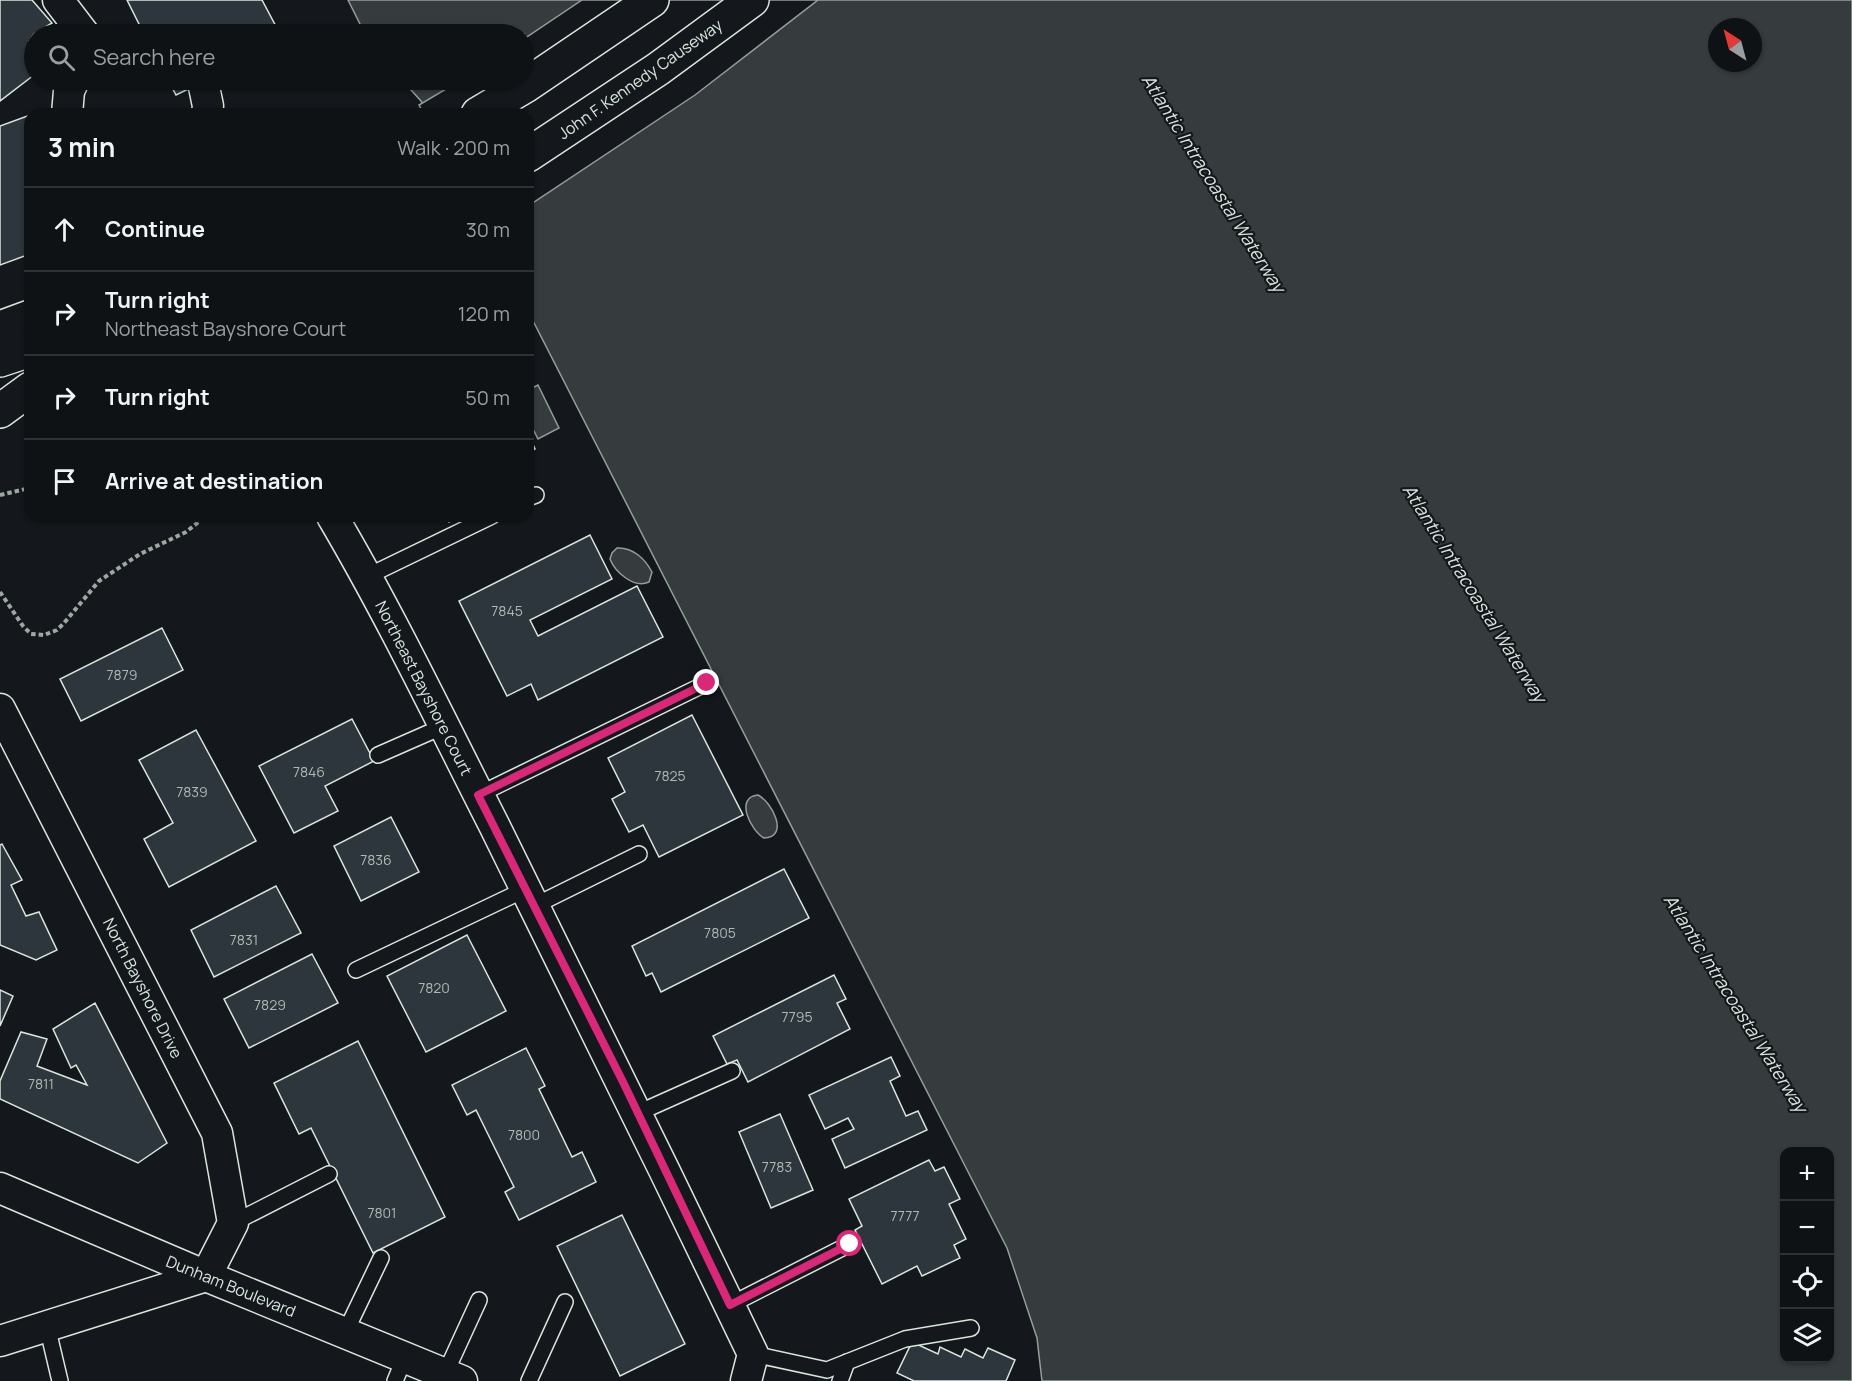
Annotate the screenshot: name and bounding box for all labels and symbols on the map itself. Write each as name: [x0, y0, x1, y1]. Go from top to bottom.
street label: John F. Kennedy Causeway: [553, 13, 727, 144]
north arrow: [1708, 18, 1762, 72]
water label: Atlantic Intracoastal Waterway: [1137, 69, 1293, 299]
water label: Atlantic Intracoastal Waterway: [1398, 479, 1554, 709]
street label: Northeast Bayshore Court: [370, 597, 478, 779]
house number: 7845: [491, 601, 523, 620]
house number: 7879: [107, 665, 137, 684]
route end: [693, 669, 719, 695]
house number: 7846: [293, 762, 325, 781]
house number: 7825: [654, 766, 686, 785]
house number: 7839: [176, 782, 208, 801]
house number: 7836: [360, 850, 392, 869]
water label: Atlantic Intracoastal Waterway: [1659, 889, 1815, 1119]
street label: North Bayshore Drive: [98, 914, 188, 1062]
house number: 7805: [704, 923, 736, 942]
house number: 7831: [230, 930, 258, 949]
house number: 7820: [418, 978, 450, 997]
house number: 7829: [254, 995, 286, 1014]
house number: 7795: [781, 1007, 813, 1026]
house number: 7811: [28, 1074, 54, 1093]
house number: 7800: [508, 1125, 540, 1144]
house number: 7783: [762, 1157, 792, 1176]
house number: 7801: [367, 1203, 397, 1222]
house number: 7777: [890, 1206, 920, 1225]
route start: [836, 1230, 862, 1256]
street label: Dunham Boulevard: [163, 1250, 299, 1322]

